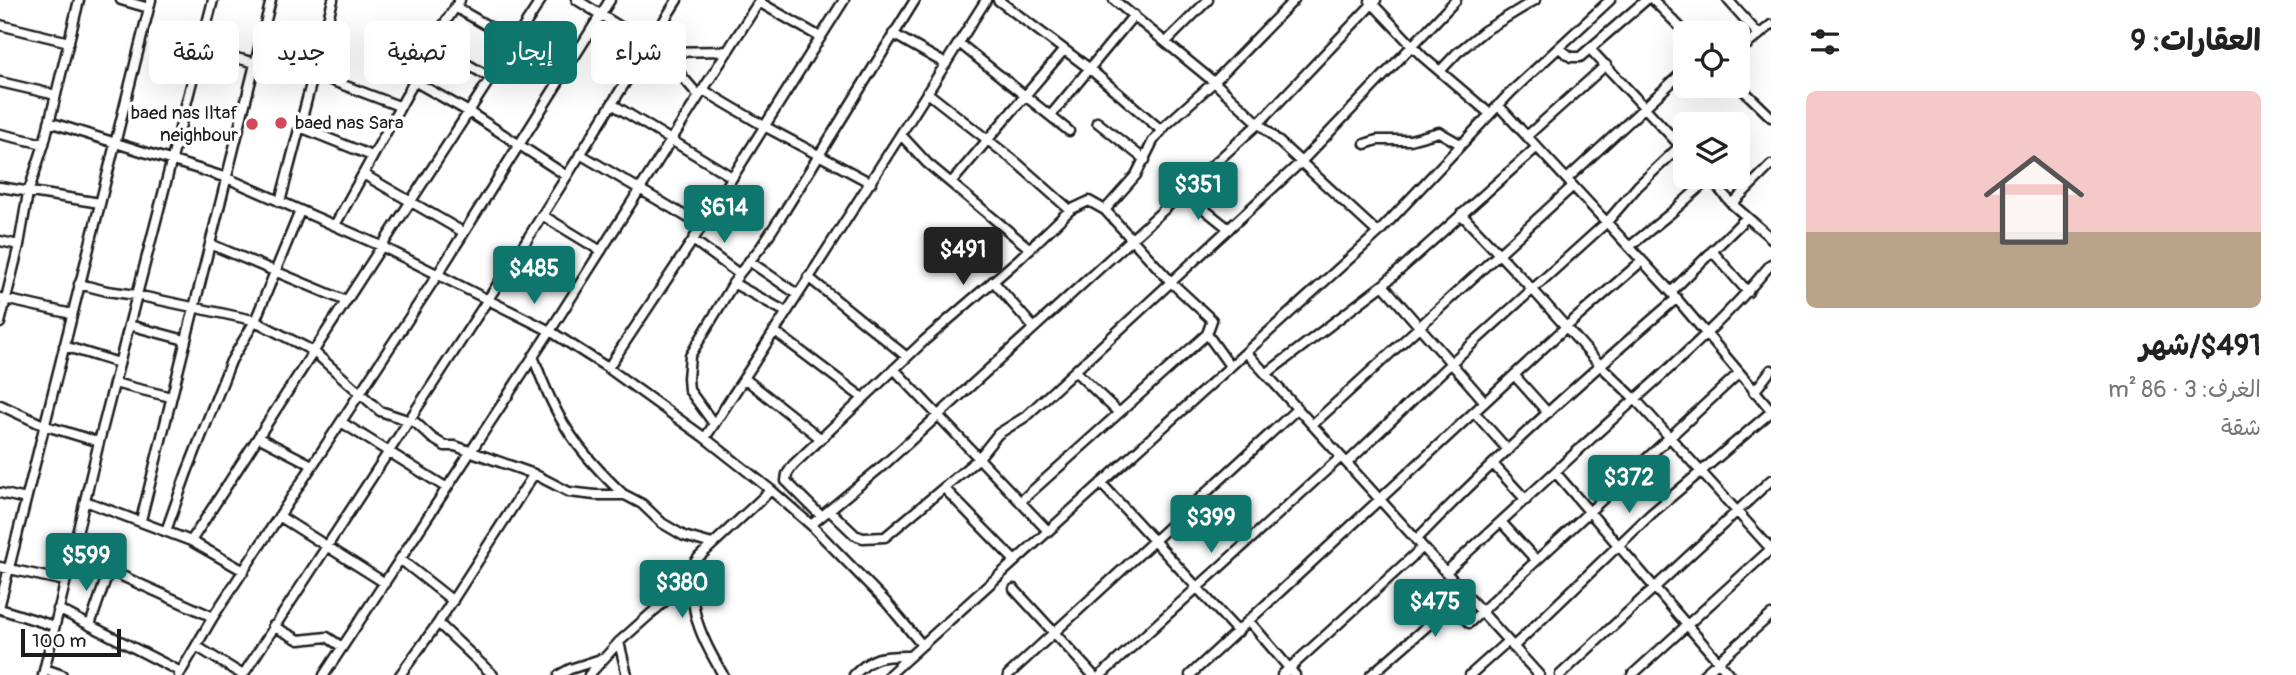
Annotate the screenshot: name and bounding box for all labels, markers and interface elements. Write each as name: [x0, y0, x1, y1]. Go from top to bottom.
chip: شقة: [149, 21, 239, 84]
chip: جديد: [253, 21, 350, 84]
chip: تصفية: [364, 21, 470, 84]
chip: إيجار: [484, 21, 577, 84]
chip: شراء: [591, 21, 686, 84]
map controls: [1673, 21, 1750, 189]
button: locate: [1673, 21, 1750, 98]
text: العقارات: 9: [2131, 22, 2261, 59]
icon: filters: [1806, 23, 1844, 61]
place label: baed nas Iltaf neighbour: [131, 101, 238, 147]
place label: baed nas Sara: [295, 111, 404, 135]
button: layers: [1673, 112, 1750, 189]
marker: baed nas Sara: [273, 115, 289, 131]
marker: baed nas Iltaf neighbour: [244, 116, 260, 132]
icon: home: [1971, 137, 2097, 263]
pin: $351: [1157, 162, 1239, 222]
text: $351: [1175, 170, 1221, 199]
pin: $614: [683, 186, 765, 245]
text: $614: [700, 193, 748, 222]
pin: $491: [922, 228, 1004, 287]
text: $491: [940, 235, 986, 264]
pin: $485: [493, 246, 575, 306]
text: $485: [509, 254, 559, 283]
text: $491/شهر: [2140, 327, 2261, 364]
text: الغرف: 3 · 86 m²: [2108, 375, 2261, 404]
text: شقة: [2221, 413, 2261, 442]
pin: $372: [1588, 456, 1670, 515]
text: $372: [1604, 463, 1654, 492]
pin: $399: [1170, 496, 1252, 555]
text: $399: [1187, 503, 1236, 532]
pin: $599: [45, 534, 127, 593]
text: $599: [62, 541, 110, 570]
pin: $380: [641, 560, 723, 620]
text: $380: [656, 568, 708, 597]
pin: $475: [1394, 580, 1476, 639]
text: $475: [1410, 587, 1460, 616]
scale bar: [21, 626, 121, 658]
text: 100 m: [32, 629, 86, 653]

